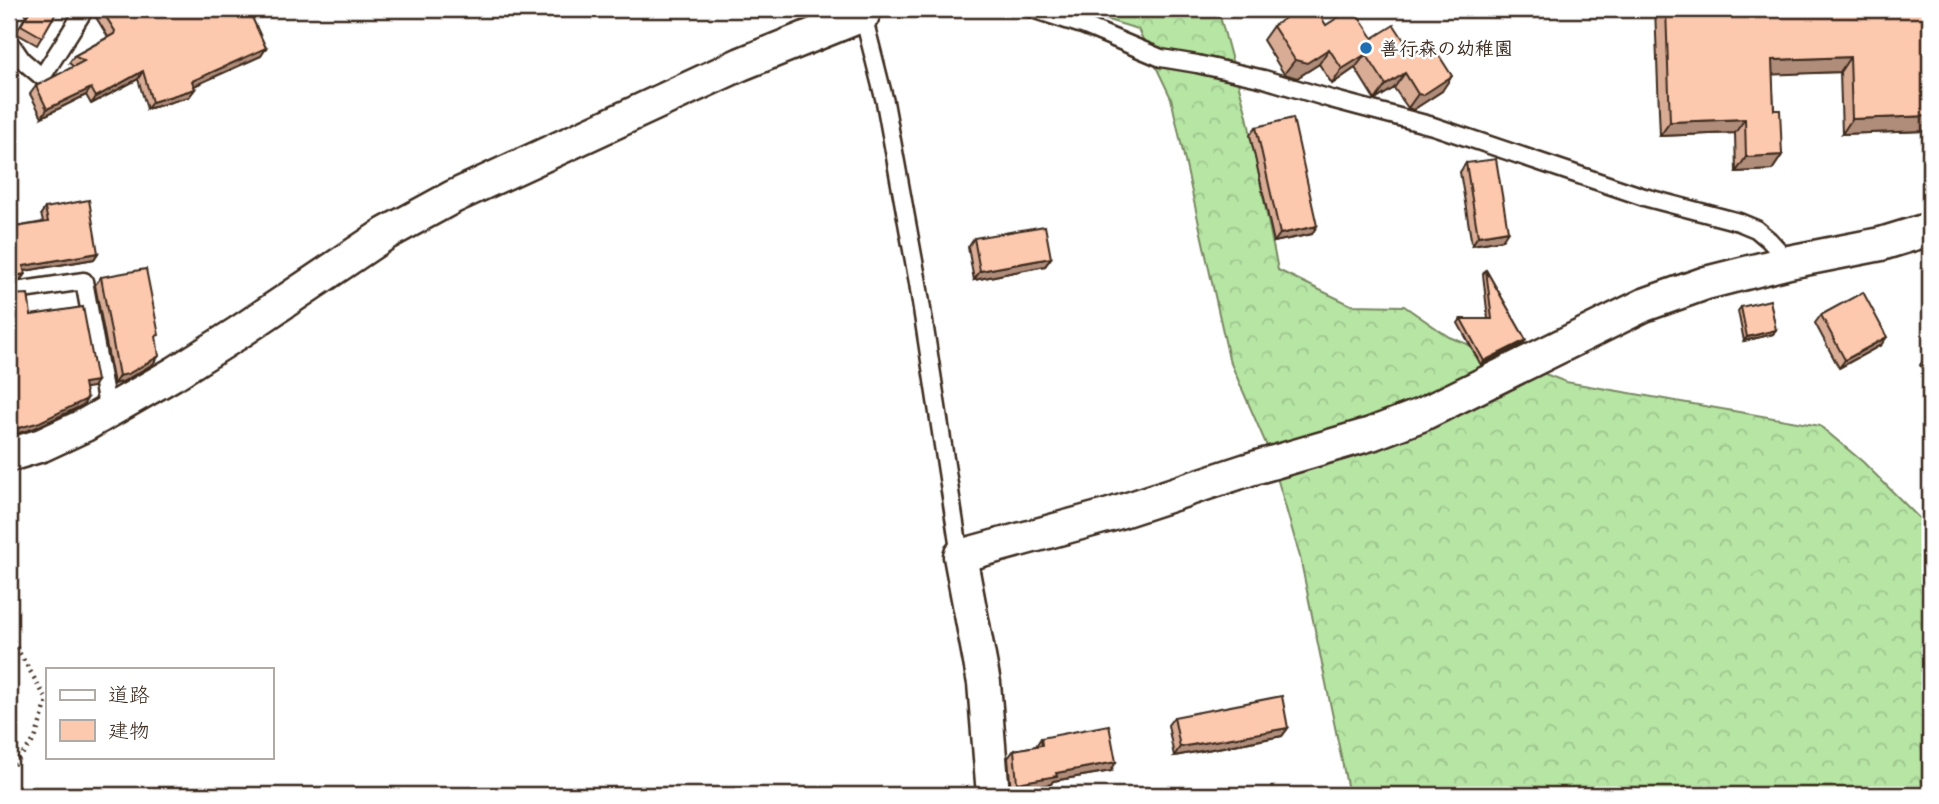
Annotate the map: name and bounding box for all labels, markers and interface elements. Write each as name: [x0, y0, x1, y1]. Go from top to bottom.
place label: 善行森の幼稚園: [1380, 36, 1513, 61]
marker: 善行森の幼稚園: [1358, 40, 1374, 56]
legend: [46, 668, 273, 758]
text: 道路: [108, 681, 150, 709]
text: 建物: [108, 717, 150, 745]

